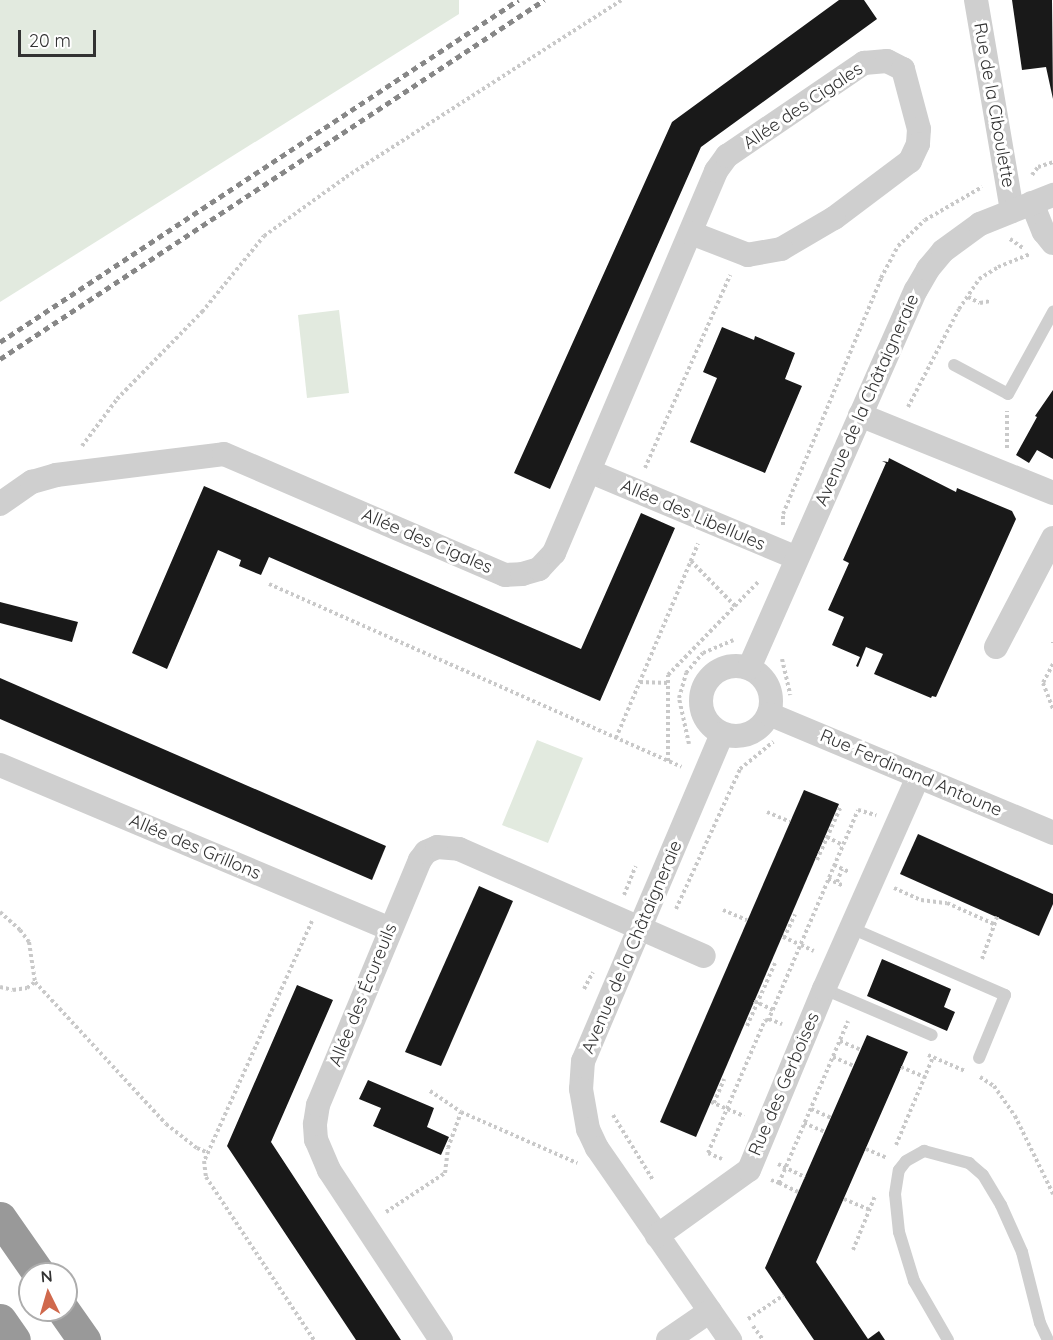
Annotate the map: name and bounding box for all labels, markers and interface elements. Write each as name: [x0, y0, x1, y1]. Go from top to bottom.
scale bar: [21, 18, 99, 56]
street label: Rue de la Ciboulette: [969, 21, 1019, 189]
text: 20 m: [29, 29, 71, 52]
street label: Allée des Cigales: [739, 58, 867, 154]
street label: Avenue de la Châtaigneraie: [810, 291, 924, 509]
street label: Allée des Libellules: [617, 475, 769, 555]
street label: Allée des Cigales: [359, 504, 495, 578]
street label: Rue Ferdinand Antoune: [817, 725, 1005, 821]
street label: Allée des Grillons: [126, 810, 264, 884]
street label: Avenue de la Châtaigneraie: [577, 837, 687, 1057]
street label: Allée des Écureuils: [324, 920, 402, 1070]
street label: Rue des Gerboises: [744, 1009, 824, 1159]
north arrow: [18, 1262, 78, 1322]
text: N: [40, 1266, 53, 1287]

